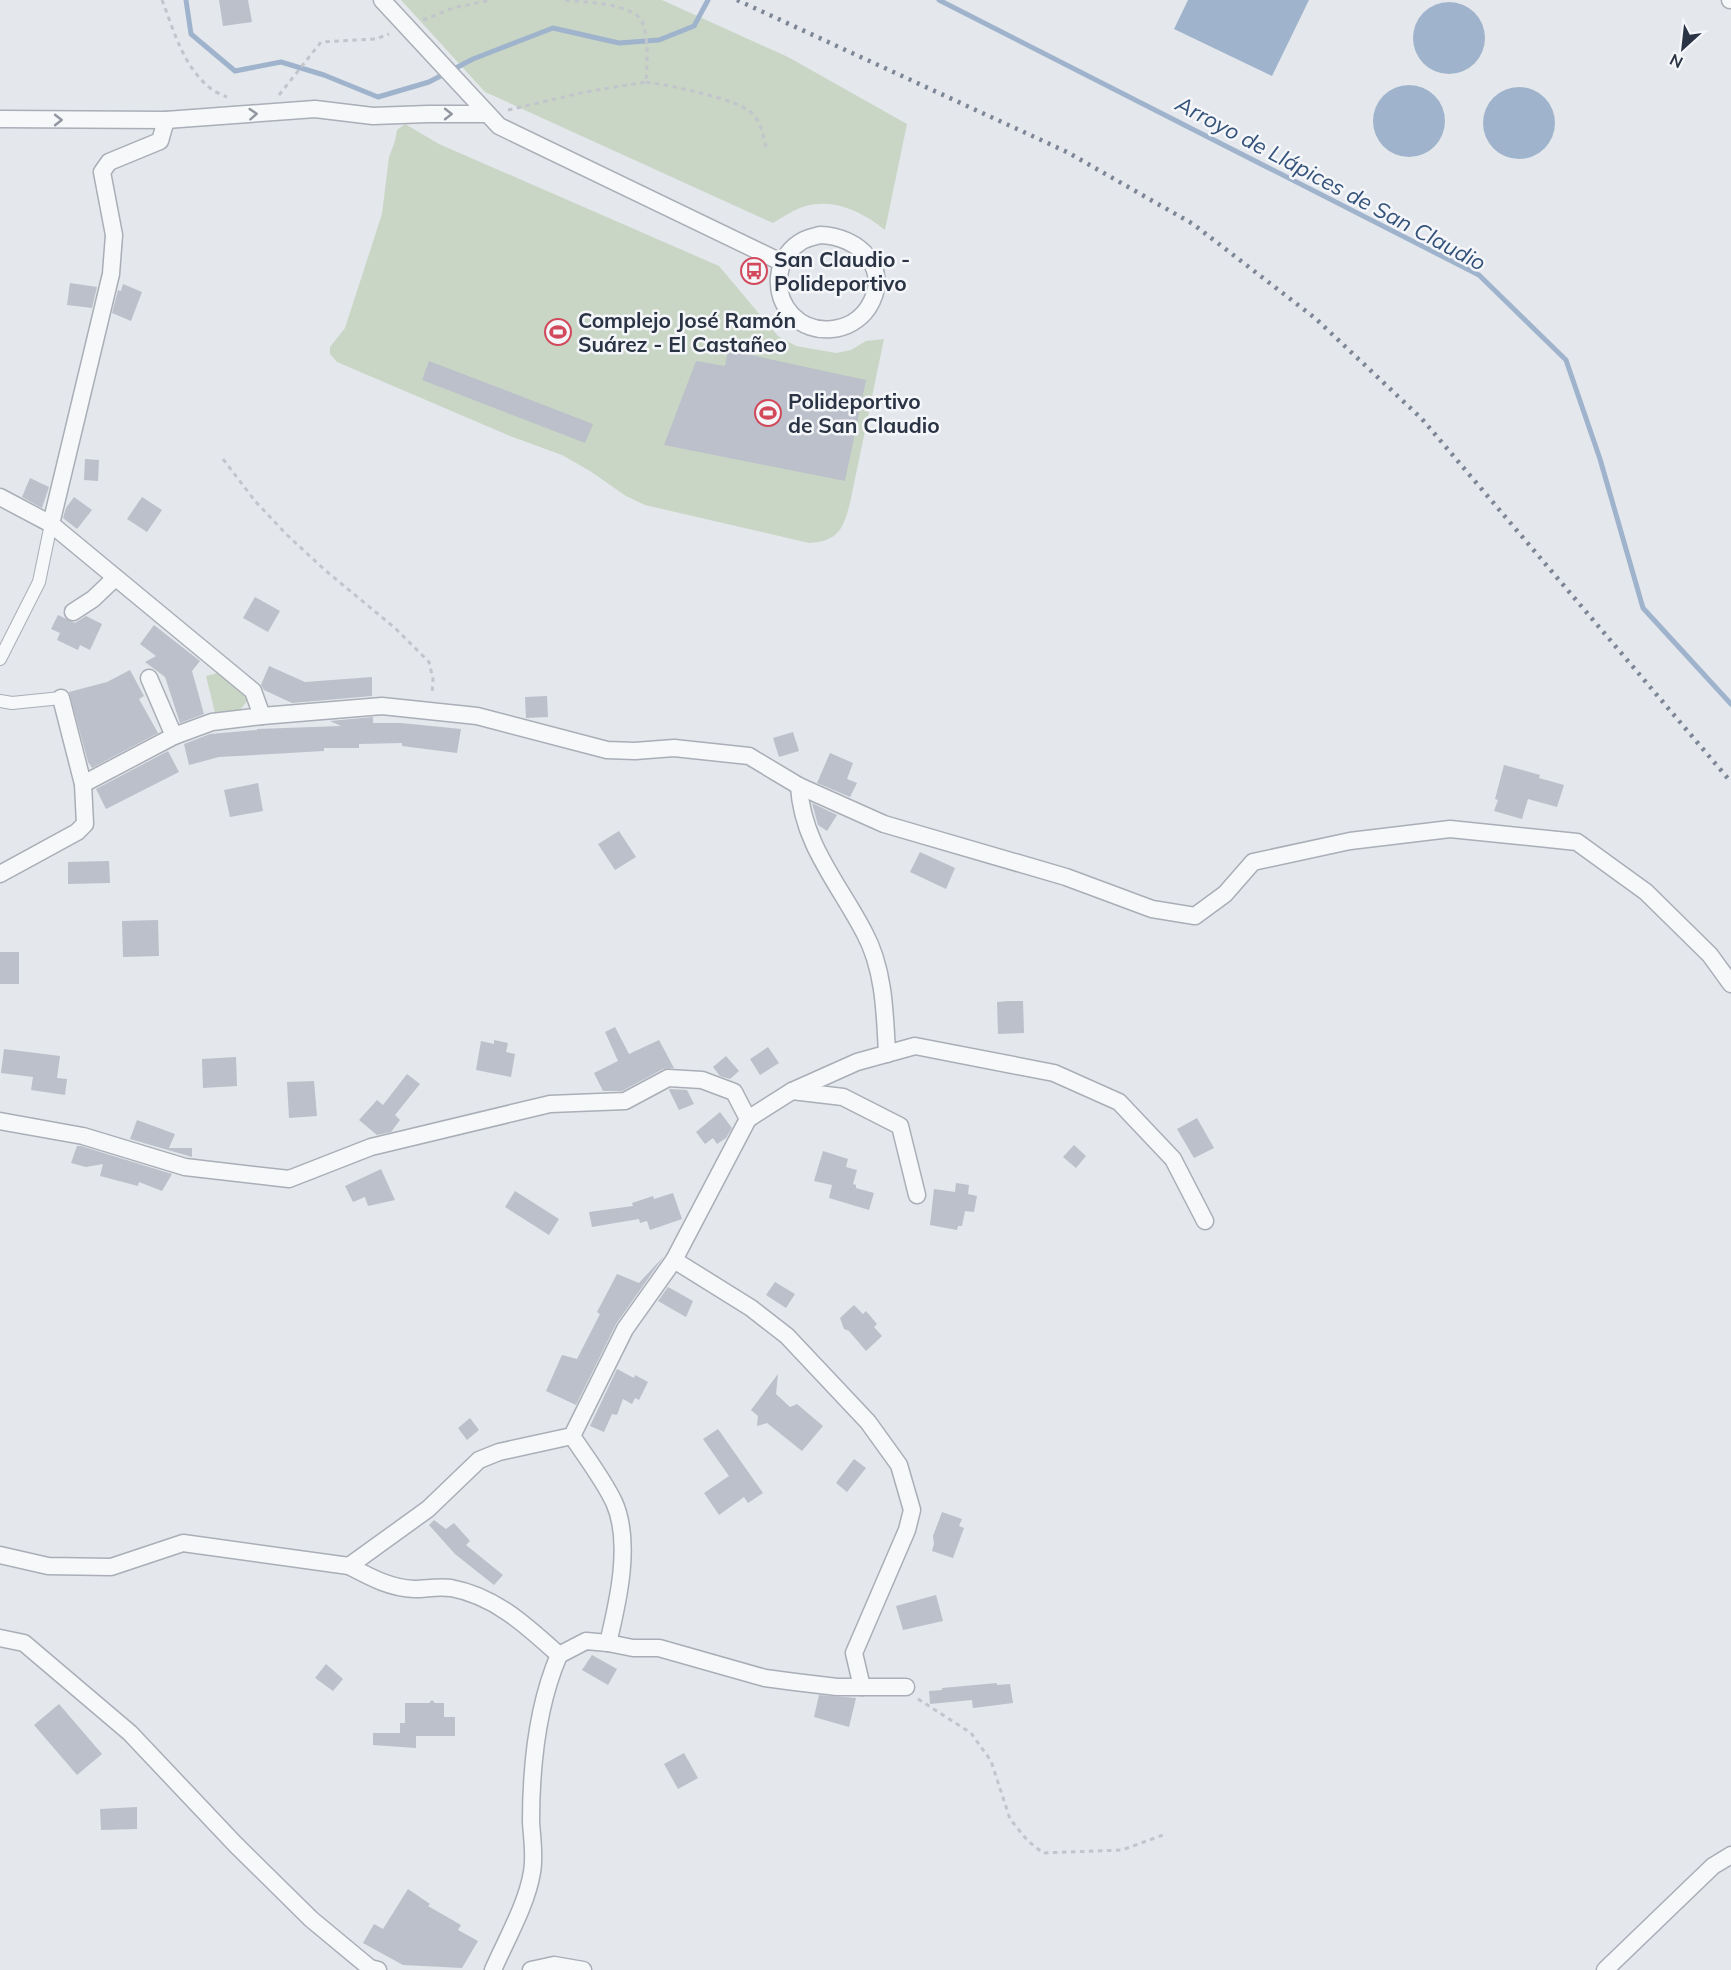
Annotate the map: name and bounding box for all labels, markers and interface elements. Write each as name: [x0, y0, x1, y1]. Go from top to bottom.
north arrow: [1653, 18, 1713, 78]
text: N: [1666, 50, 1686, 73]
water label: Arroyo de Llápices de San Claudio: [1170, 89, 1491, 277]
one-way arrow: [249, 107, 258, 120]
one-way arrow: [443, 108, 452, 120]
one-way arrow: [54, 114, 63, 126]
place label: San Claudio - Polideportivo: [774, 246, 910, 296]
bus stop icon: San Claudio - Polideportivo: [739, 256, 769, 286]
place label: Complejo José Ramón Suárez - El Castañeo: [578, 307, 796, 357]
sports icon: Complejo José Ramón Suárez - El Castañeo: [543, 317, 573, 347]
place label: Polideportivo de San Claudio: [788, 388, 940, 438]
sports icon: Polideportivo de San Claudio: [753, 398, 783, 428]

